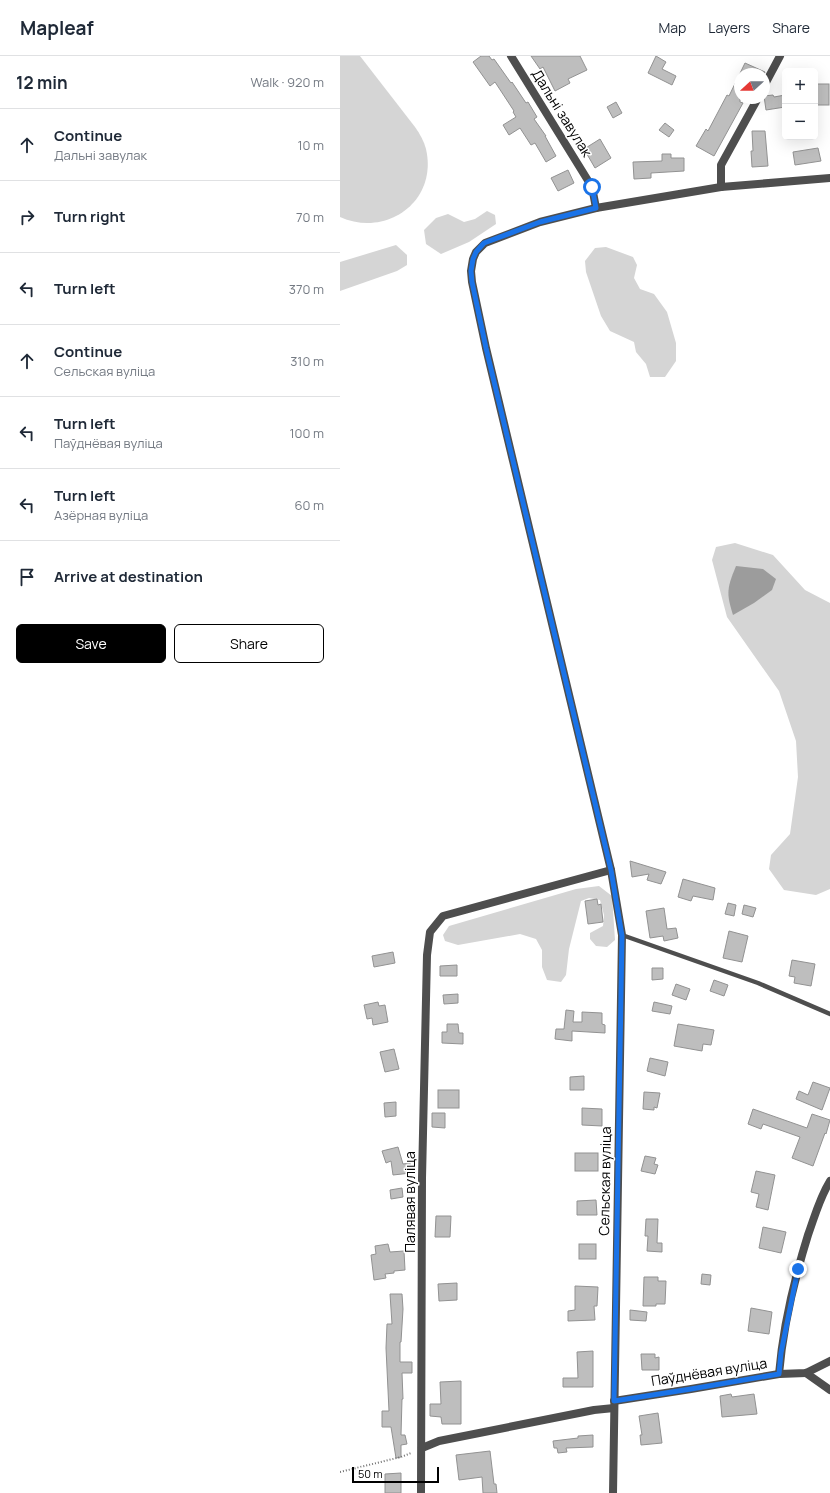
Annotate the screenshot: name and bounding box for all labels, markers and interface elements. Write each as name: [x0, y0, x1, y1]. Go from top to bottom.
text: Mapleaf: [20, 15, 94, 41]
text: Map: [658, 18, 686, 37]
text: Layers: [708, 18, 750, 37]
text: Share: [772, 18, 810, 37]
street label: Дальні завулак: [528, 65, 598, 161]
north arrow: [734, 68, 770, 104]
map controls: [782, 68, 818, 140]
button: +: [782, 68, 818, 104]
text: 12 min: [16, 71, 68, 94]
text: Walk · 920 m: [251, 73, 324, 91]
button: −: [782, 104, 818, 140]
text: Continue: [54, 125, 122, 146]
icon: ahead: [16, 134, 38, 156]
text: 10 m: [297, 136, 324, 154]
text: Дальні завулак: [54, 146, 147, 164]
route start: [583, 178, 601, 196]
icon: right: [16, 206, 38, 228]
text: Turn right: [54, 206, 125, 227]
text: 70 m: [296, 208, 324, 226]
icon: left: [16, 278, 38, 300]
text: Turn left: [54, 278, 116, 299]
text: 370 m: [289, 280, 324, 298]
text: Continue: [54, 341, 122, 362]
icon: ahead: [16, 350, 38, 372]
text: 310 m: [290, 352, 324, 370]
text: Сельская вуліца: [54, 362, 155, 380]
text: Turn left: [54, 413, 116, 434]
icon: left: [16, 422, 38, 444]
text: 100 m: [289, 424, 324, 442]
text: Паўднёвая вуліца: [54, 434, 163, 452]
text: Turn left: [54, 485, 116, 506]
icon: left: [16, 494, 38, 516]
text: 60 m: [294, 496, 324, 514]
text: Азёрная вуліца: [54, 506, 148, 524]
icon: arrive: [16, 566, 38, 588]
text: Arrive at destination: [54, 566, 203, 587]
button: Save: [16, 624, 166, 663]
button: Share: [174, 624, 324, 663]
street label: Сельская вуліца: [594, 1126, 615, 1236]
street label: Палявая вуліца: [400, 1151, 419, 1253]
route end: [789, 1260, 807, 1278]
street label: Паўднёвая вуліца: [650, 1353, 768, 1390]
scale bar: [352, 1465, 439, 1484]
text: 50 m: [358, 1466, 383, 1481]

